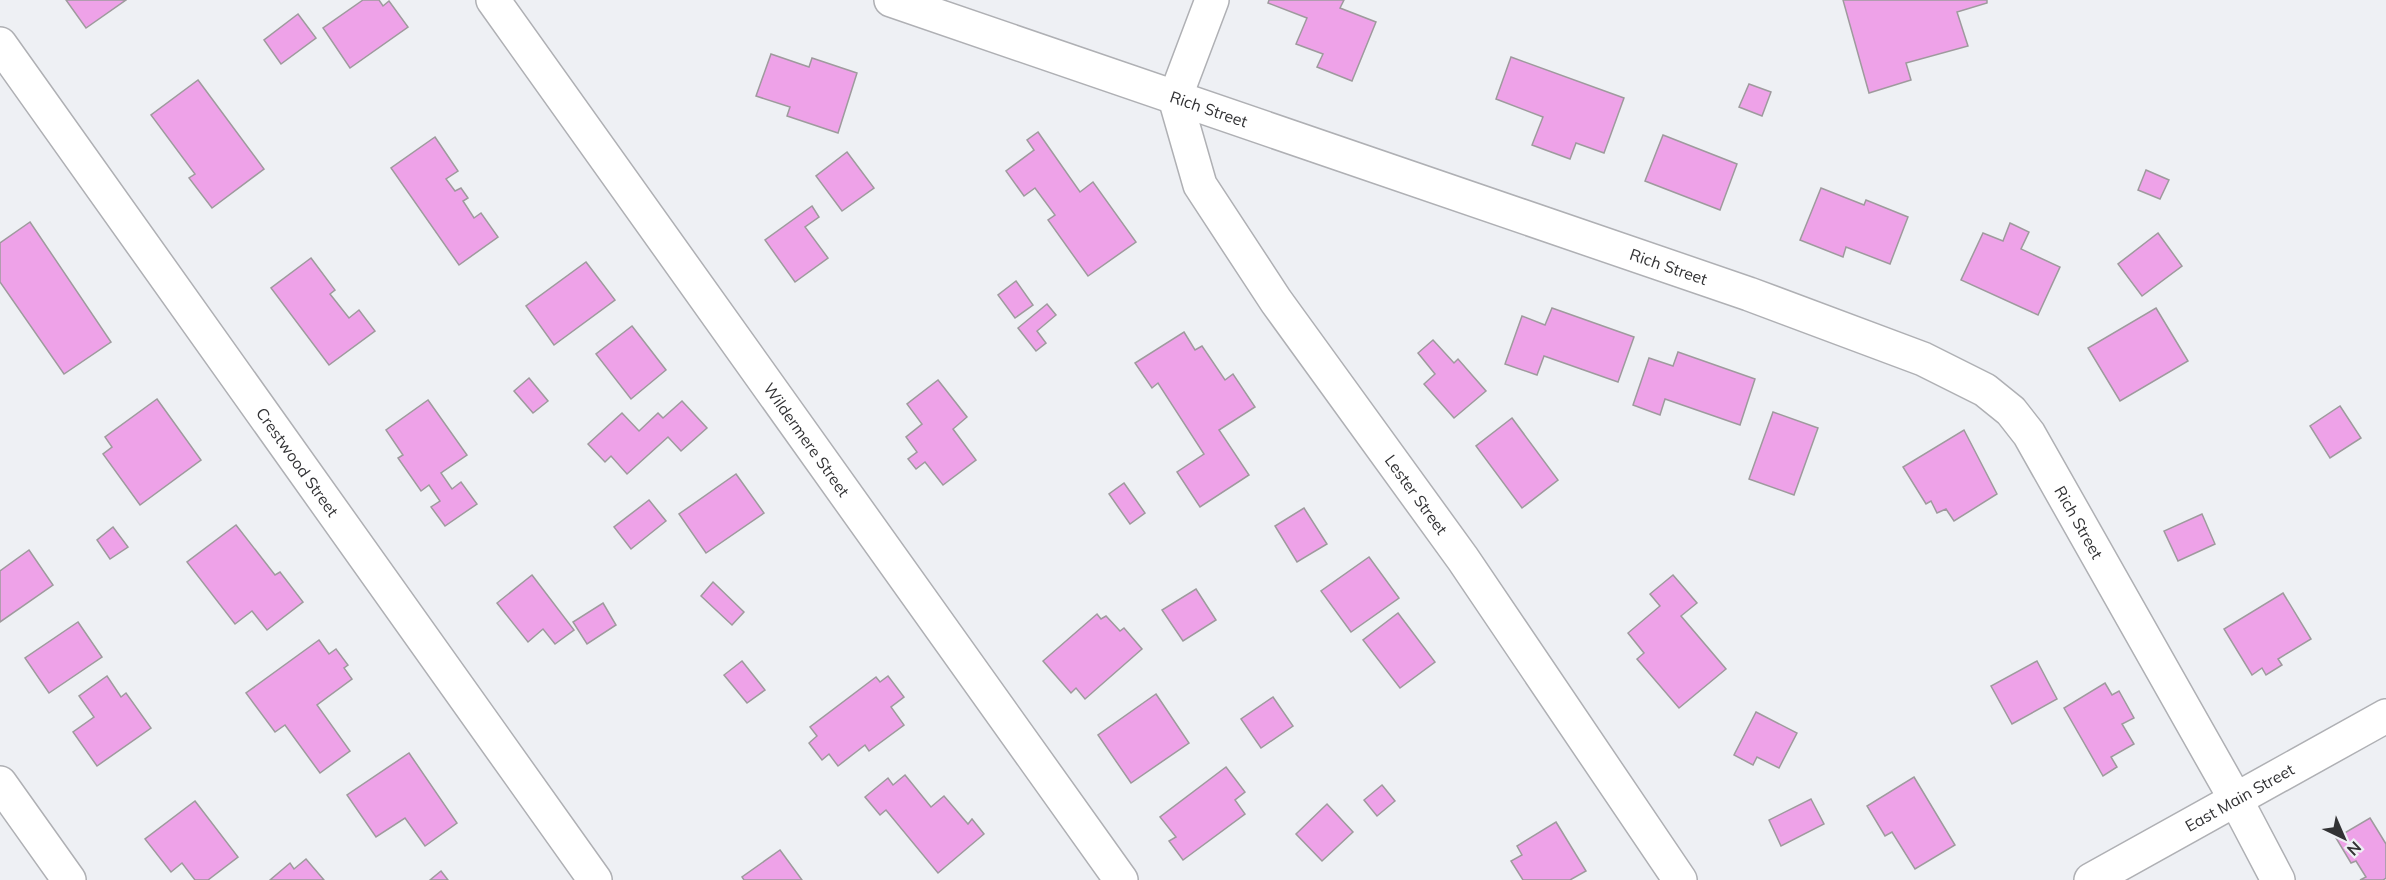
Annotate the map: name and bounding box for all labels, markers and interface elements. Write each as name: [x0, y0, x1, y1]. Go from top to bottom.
street label: Rich Street: [1167, 86, 1251, 132]
street label: Rich Street: [1627, 244, 1710, 289]
street label: Wildermere Street: [759, 379, 854, 501]
street label: Crestwood Street: [252, 404, 343, 521]
street label: Lester Street: [1381, 451, 1452, 539]
street label: Rich Street: [2050, 482, 2108, 563]
street label: East Main Street: [2182, 759, 2298, 836]
north arrow: [2314, 808, 2374, 868]
text: N: [2343, 837, 2366, 860]

